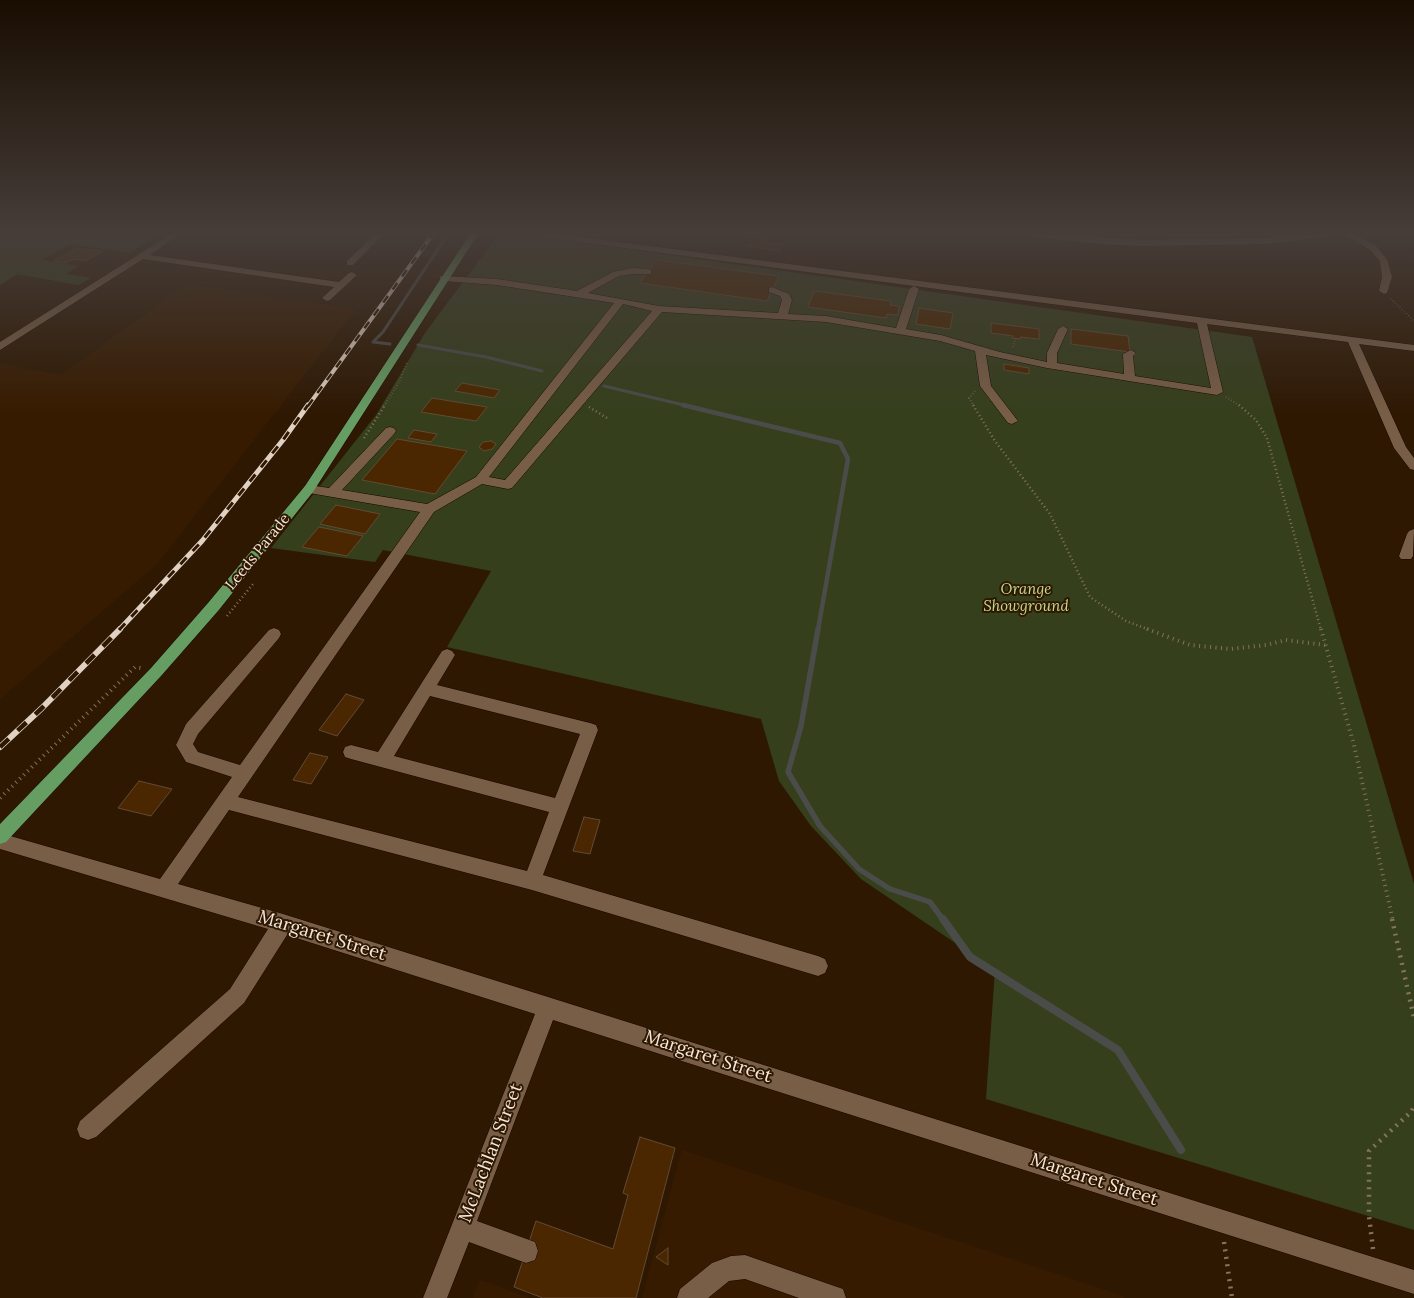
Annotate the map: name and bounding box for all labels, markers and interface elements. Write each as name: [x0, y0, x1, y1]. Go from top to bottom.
street label: Leeds Parade: [222, 510, 294, 594]
park label: Orange Showground: [983, 581, 1069, 616]
street label: Margaret Street: [255, 906, 389, 966]
street label: Margaret Street: [642, 1026, 774, 1088]
street label: McLachlan Street: [455, 1081, 527, 1225]
street label: Margaret Street: [1028, 1149, 1160, 1211]

